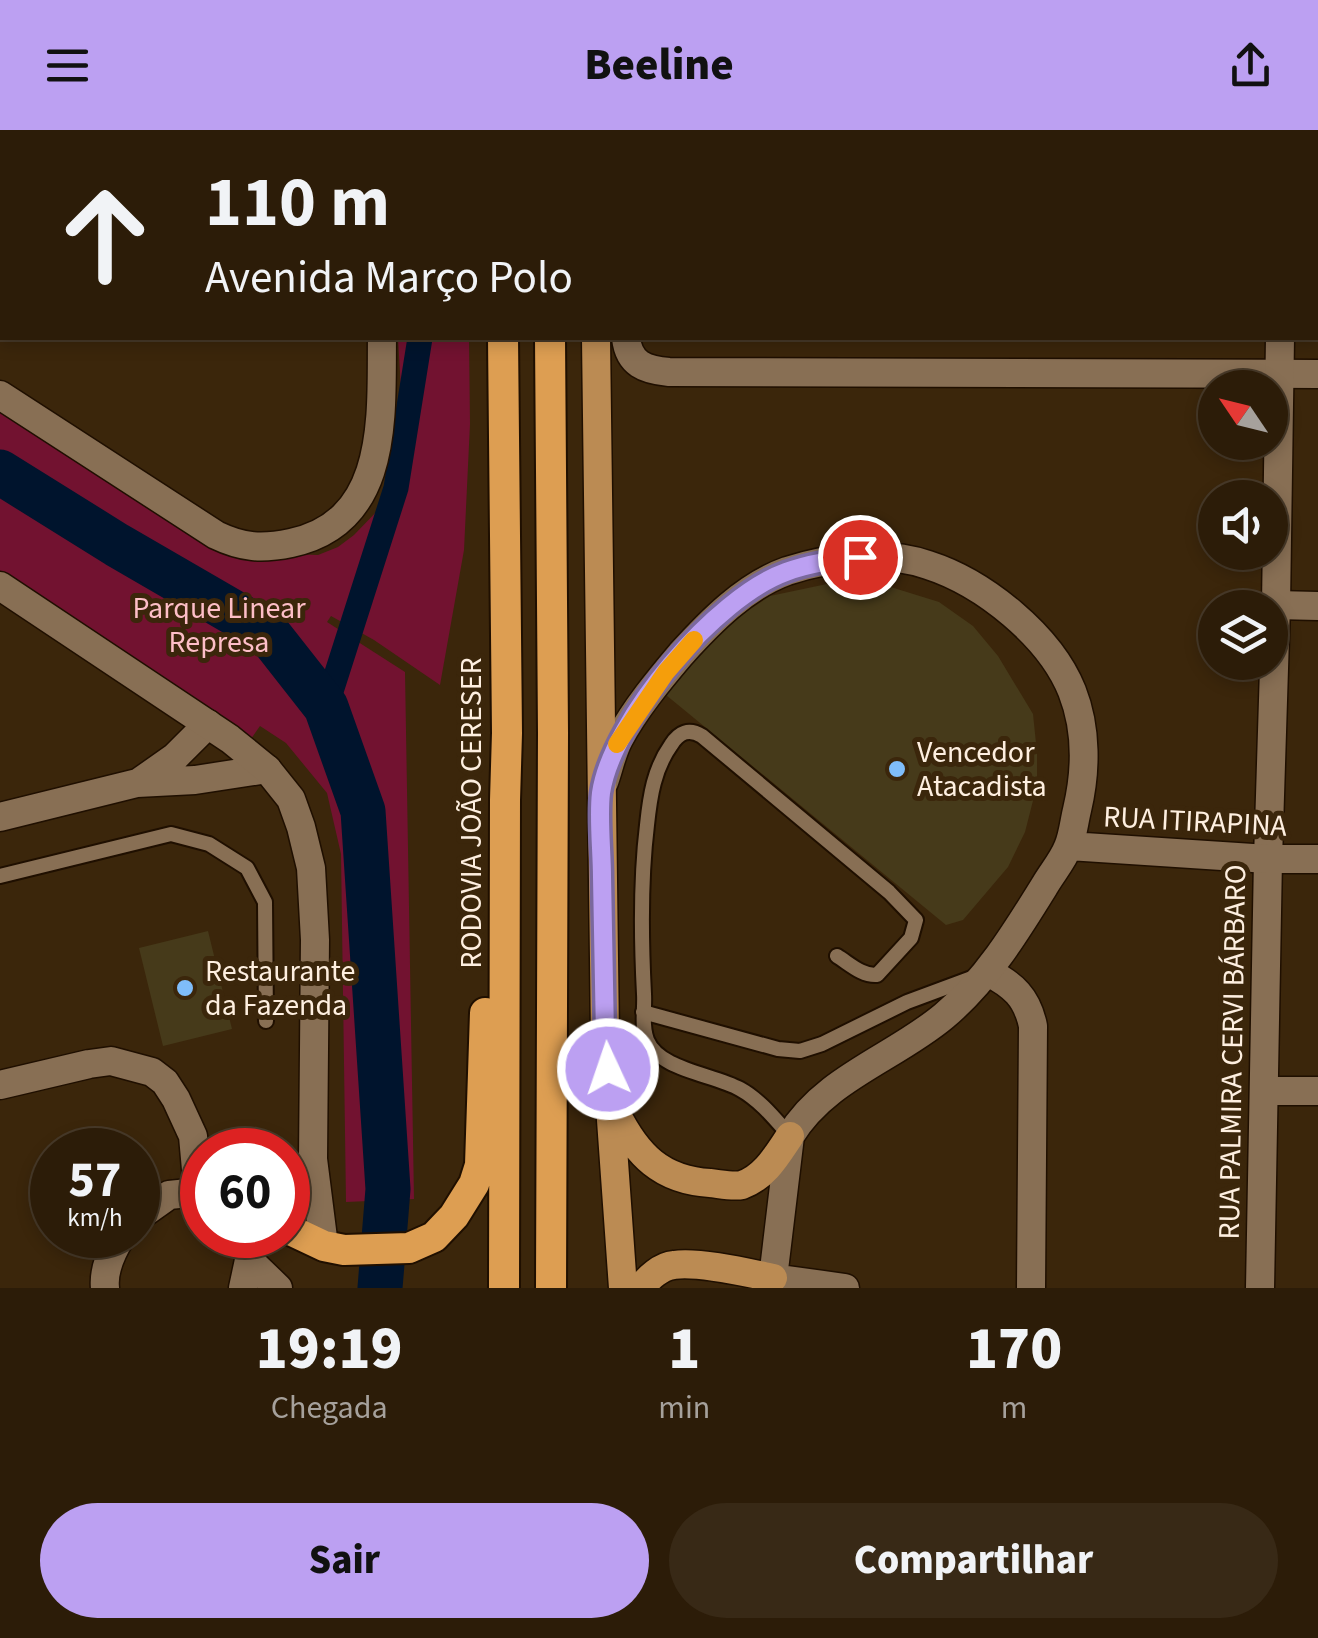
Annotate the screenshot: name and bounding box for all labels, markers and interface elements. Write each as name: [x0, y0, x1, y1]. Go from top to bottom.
text: Beeline: [584, 33, 734, 97]
icon: menu: [40, 38, 95, 93]
icon: share: [1223, 38, 1278, 93]
text: 110 m: [205, 153, 390, 253]
icon: ahead: [40, 170, 170, 300]
text: Avenida Março Polo: [205, 246, 573, 310]
north arrow: [1198, 370, 1288, 460]
map controls: [1198, 370, 1288, 680]
button: sound: [1198, 480, 1288, 570]
pin: [818, 515, 903, 600]
icon: arrive: [833, 530, 888, 585]
park label: Parque Linear Represa: [132, 587, 306, 664]
button: layers: [1198, 590, 1288, 680]
street label: RODOVIA JOÃO CERESER: [450, 657, 493, 969]
place label: Vencedor Atacadista: [917, 731, 1047, 808]
marker: Vencedor Atacadista: [886, 758, 908, 780]
street label: RUA ITIRAPINA: [1102, 795, 1289, 848]
street label: RUA PALMIRA CERVI BÁRBARO: [1208, 864, 1257, 1240]
place label: Restaurante da Fazenda: [205, 950, 355, 1027]
marker: Restaurante da Fazenda: [174, 977, 196, 999]
position arrow: [556, 1017, 660, 1121]
speed limit sign: 60: [180, 1128, 310, 1258]
text: 57: [69, 1145, 121, 1216]
text: km/h: [67, 1200, 123, 1236]
text: 19:19: [256, 1307, 403, 1392]
text: 1: [668, 1307, 700, 1392]
text: 170: [966, 1307, 1062, 1392]
text: Chegada: [271, 1385, 388, 1431]
text: min: [658, 1385, 710, 1431]
text: m: [1001, 1385, 1027, 1431]
button: Sair: [40, 1503, 649, 1618]
button: Compartilhar: [669, 1503, 1278, 1618]

